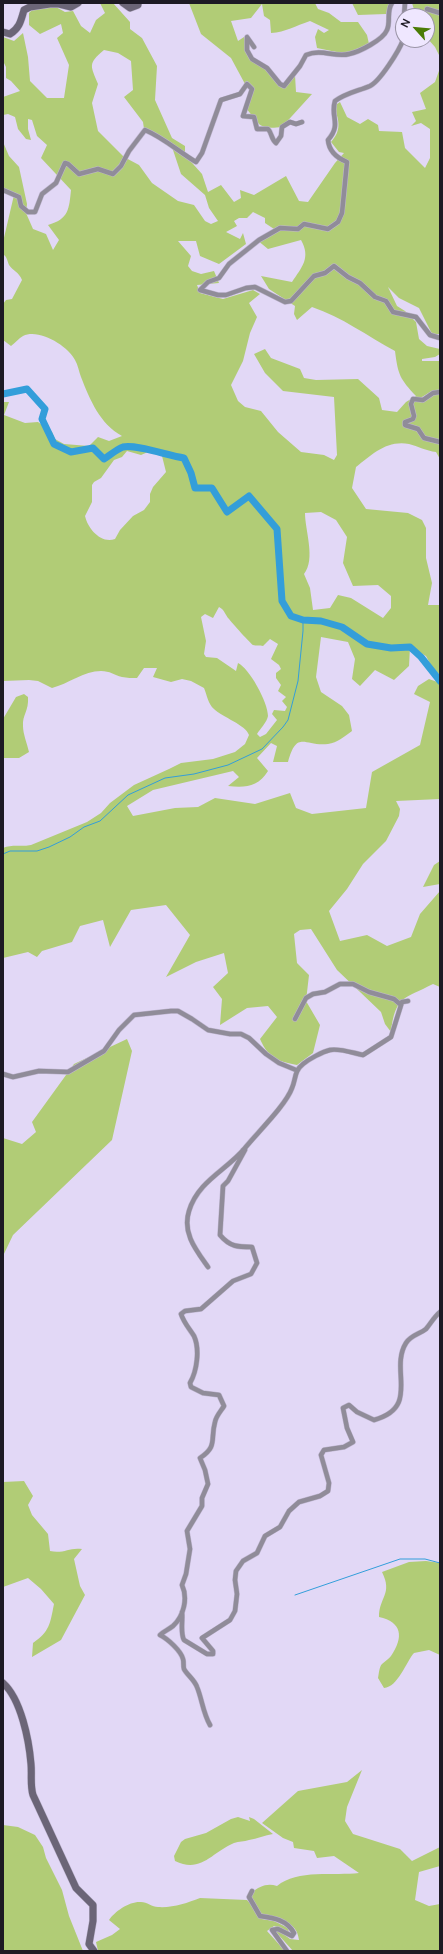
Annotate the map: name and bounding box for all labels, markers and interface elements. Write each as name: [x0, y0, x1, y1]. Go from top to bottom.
north arrow: [395, 8, 435, 48]
text: N: [397, 16, 413, 30]

